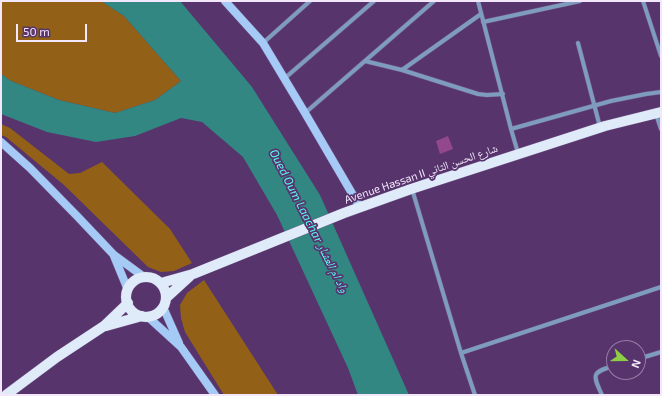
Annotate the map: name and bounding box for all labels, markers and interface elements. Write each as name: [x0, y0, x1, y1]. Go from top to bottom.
scale bar: [18, 16, 89, 42]
text: 50 m: [23, 24, 50, 38]
street label: Avenue Hassan II شارع الحسن الثاني: [343, 142, 499, 206]
water label: Oued Oum Laachar واد ام العشار: [266, 147, 352, 295]
north arrow: [606, 340, 646, 380]
text: N: [629, 358, 644, 370]

